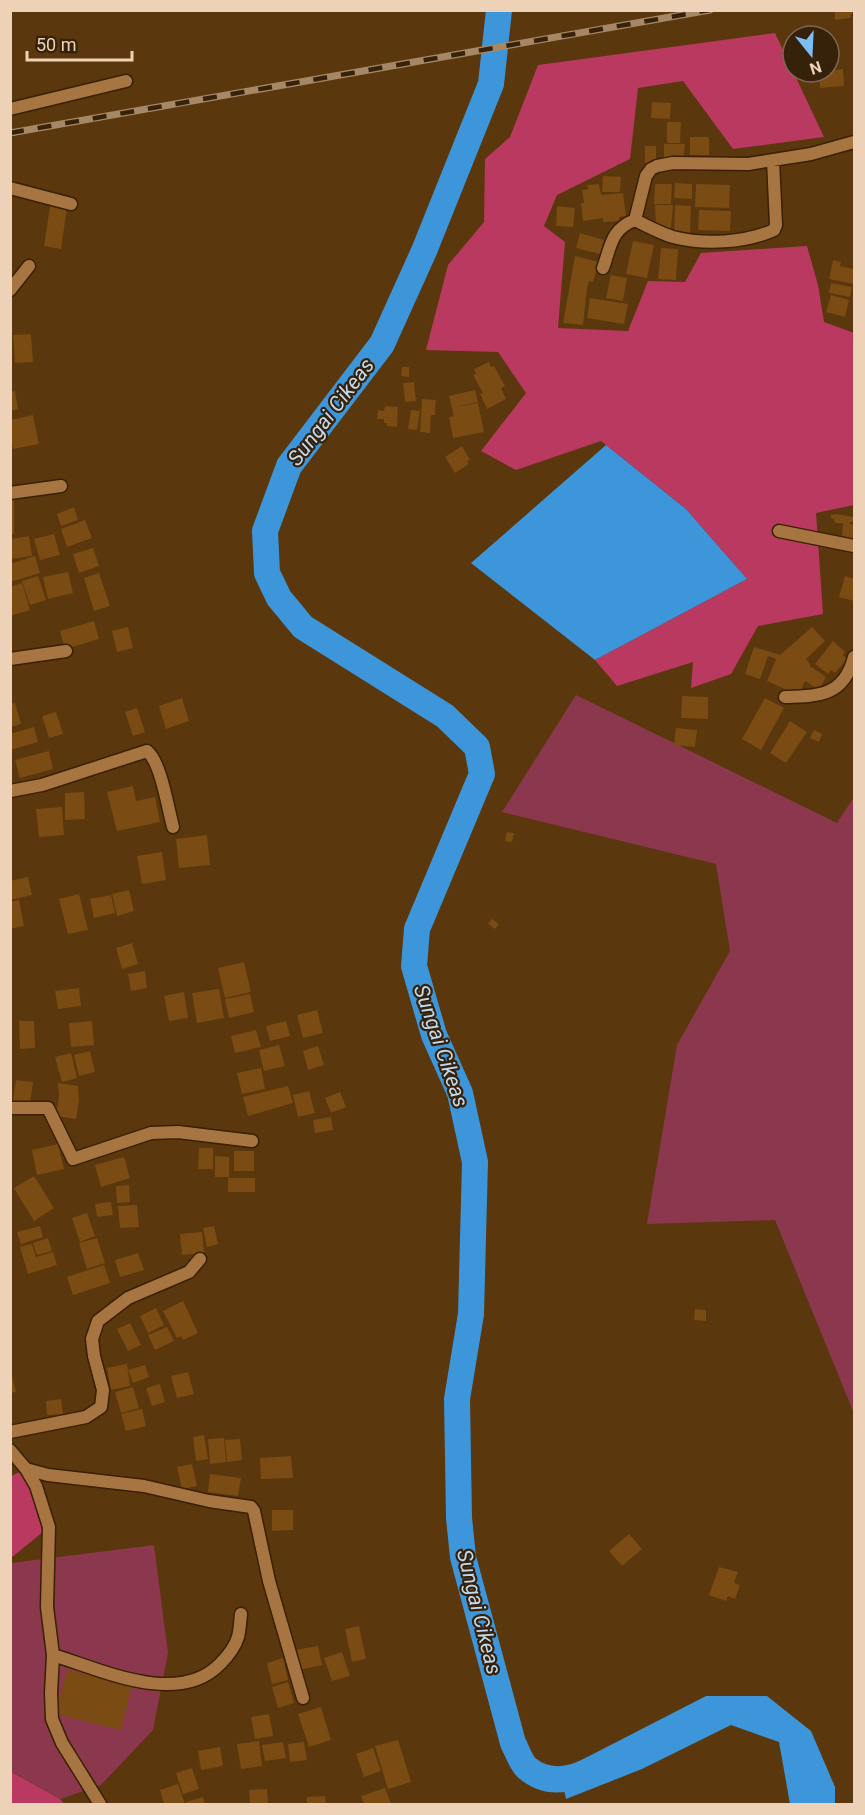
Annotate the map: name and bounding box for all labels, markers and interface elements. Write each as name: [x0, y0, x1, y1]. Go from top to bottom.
scale bar: [27, 24, 132, 62]
north arrow: [781, 24, 841, 84]
text: 50 m: [36, 34, 76, 55]
text: N: [807, 57, 824, 79]
water label: Sungai Cikeas: [283, 354, 379, 470]
water label: Sungai Cikeas: [409, 982, 473, 1110]
water label: Sungai Cikeas: [452, 1547, 506, 1677]

